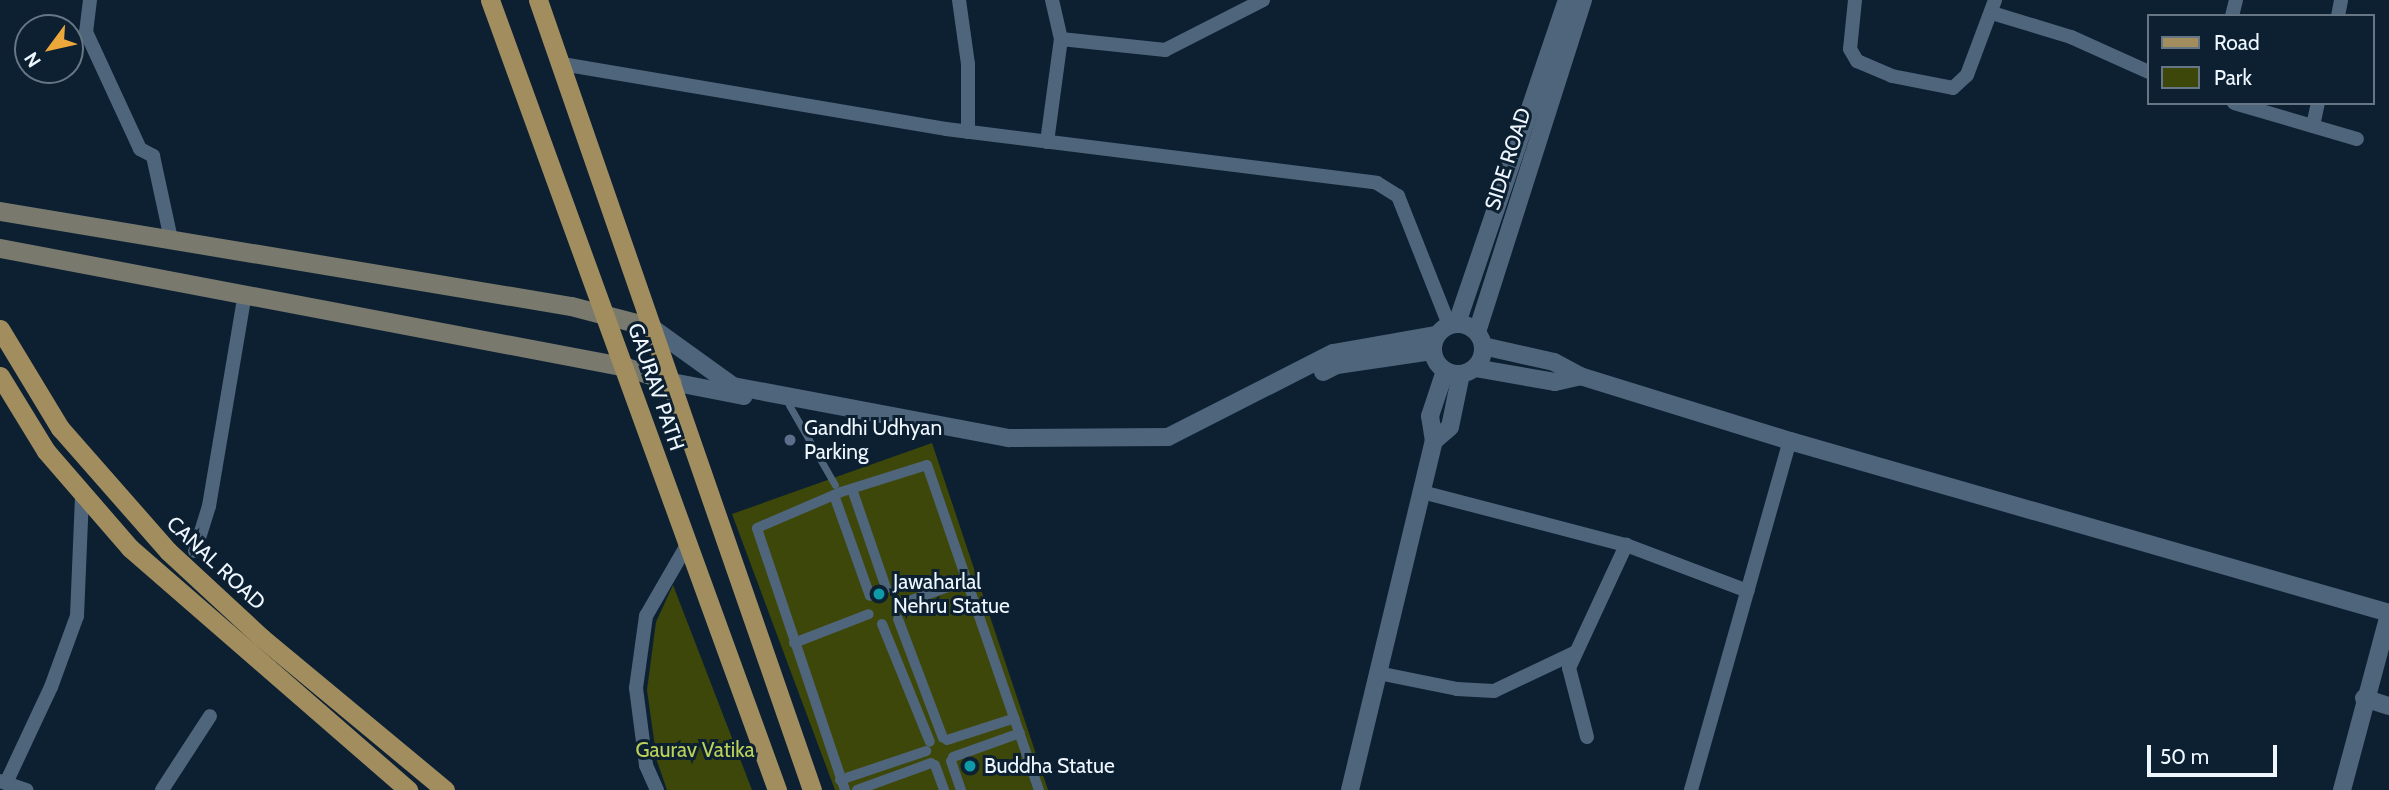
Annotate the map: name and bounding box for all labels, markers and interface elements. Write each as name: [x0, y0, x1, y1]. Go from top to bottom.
north arrow: [14, 14, 84, 84]
legend: [2148, 14, 2375, 105]
text: Road: [2214, 30, 2260, 55]
text: N: [19, 48, 46, 72]
text: Park: [2214, 65, 2252, 90]
street label: SIDE ROAD: [1480, 105, 1536, 213]
street label: GAURAV PATH: [622, 320, 690, 454]
place label: Gandhi Udhyan Parking: [804, 415, 942, 465]
marker: Gandhi Udhyan Parking: [782, 432, 798, 448]
street label: CANAL ROAD: [161, 511, 271, 615]
place label: Jawaharlal Nehru Statue: [893, 569, 1010, 619]
marker: Jawaharlal Nehru Statue: [871, 586, 887, 602]
scale bar: [2151, 730, 2280, 774]
park label: Gaurav Vatika: [635, 737, 755, 763]
text: 50 m: [2160, 744, 2209, 769]
place label: Buddha Statue: [984, 753, 1115, 779]
marker: Buddha Statue: [962, 758, 978, 774]

